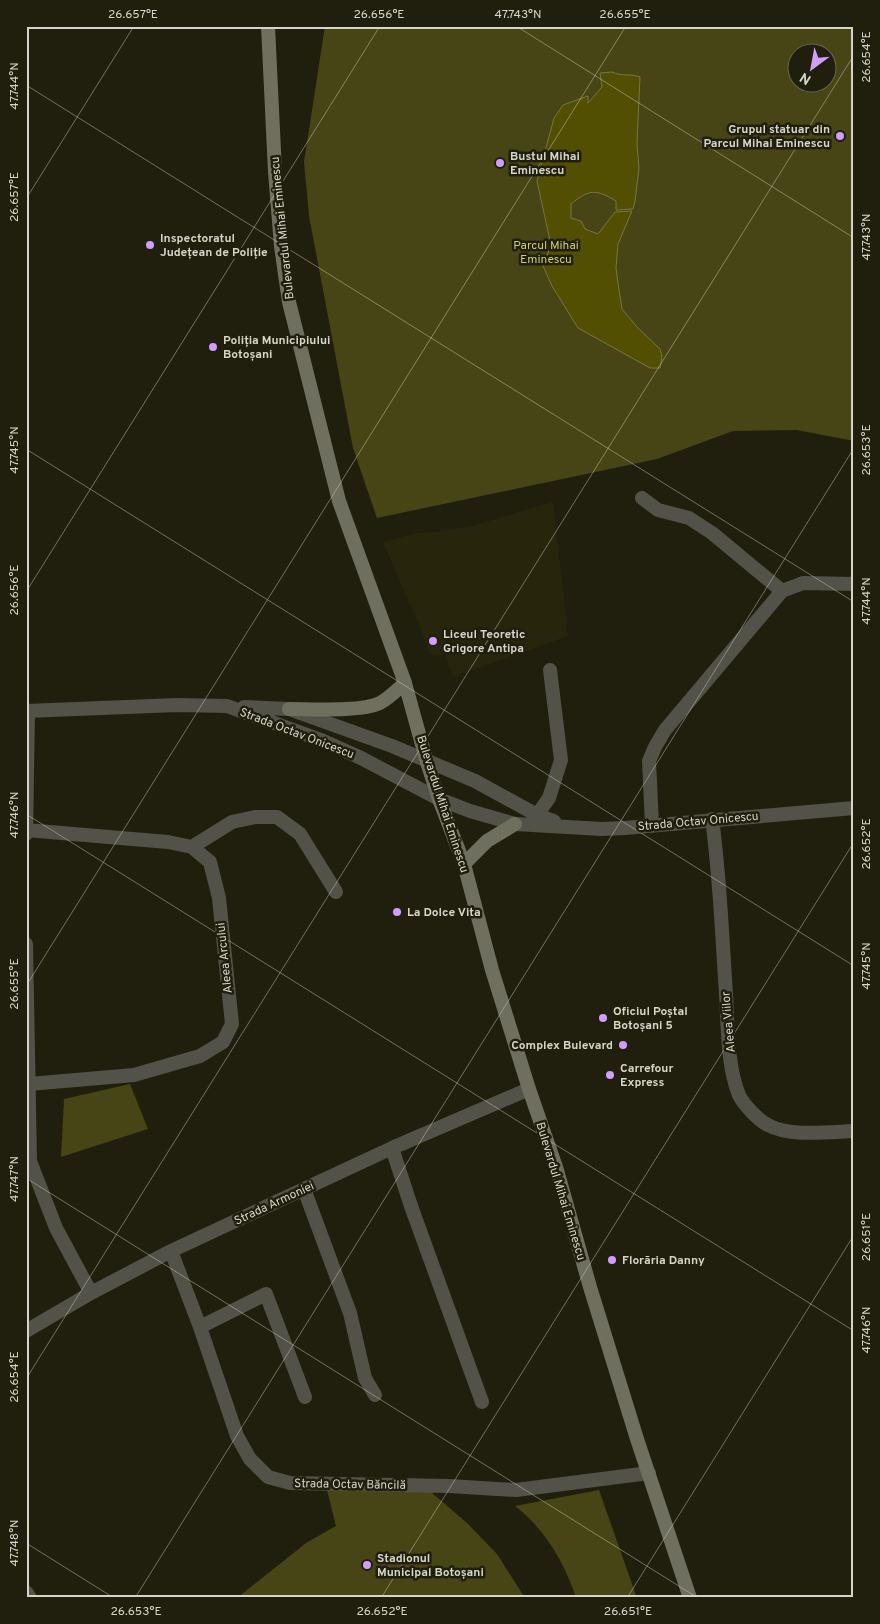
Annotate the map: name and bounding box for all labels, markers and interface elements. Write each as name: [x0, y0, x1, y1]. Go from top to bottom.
text: 26.657°E: [108, 7, 158, 23]
text: 26.656°E: [353, 7, 405, 23]
text: 47.743°N: [494, 7, 542, 23]
text: 26.655°E: [599, 7, 651, 23]
text: 26.654°E: [859, 31, 875, 83]
north arrow: [788, 42, 838, 92]
text: 47.744°N: [7, 62, 23, 110]
text: N: [797, 68, 815, 88]
place label: Grupul statuar din Parcul Mihai Eminescu: [703, 122, 830, 152]
marker: Grupul statuar din Parcul Mihai Eminescu: [834, 130, 846, 142]
place label: Bustul Mihai Eminescu: [510, 149, 580, 179]
street label: Bulevardul Mihai Eminescu: [268, 156, 298, 300]
marker: Bustul Mihai Eminescu: [494, 157, 506, 169]
text: 26.657°E: [7, 172, 23, 222]
text: 47.743°N: [859, 213, 875, 261]
place label: Inspectoratul Județean de Poliție: [160, 231, 268, 261]
park label: Parcul Mihai Eminescu: [513, 238, 579, 268]
marker: Inspectoratul Județean de Poliție: [144, 239, 156, 251]
place label: Poliția Municipiului Botoșani: [223, 333, 330, 363]
marker: Poliția Municipiului Botoșani: [207, 341, 219, 353]
text: 26.653°E: [859, 424, 875, 476]
text: 47.745°N: [7, 426, 23, 474]
text: 26.656°E: [7, 564, 23, 616]
text: 47.744°N: [859, 577, 875, 625]
place label: Liceul Teoretic Grigore Antipa: [443, 627, 525, 657]
marker: Liceul Teoretic Grigore Antipa: [427, 635, 439, 647]
street label: Strada Octav Onicescu: [237, 705, 356, 763]
street label: Bulevardul Mihai Eminescu: [412, 734, 472, 875]
text: 47.746°N: [7, 792, 23, 838]
street label: Strada Octav Onicescu: [637, 809, 759, 835]
text: 26.652°E: [859, 818, 875, 870]
place label: La Dolce Vita: [407, 905, 481, 921]
marker: La Dolce Vita: [391, 906, 403, 918]
street label: Aleea Arcului: [213, 922, 237, 994]
text: 47.745°N: [859, 942, 875, 990]
text: 26.655°E: [7, 958, 23, 1010]
street label: Aleea Viilor: [718, 990, 740, 1053]
place label: Oficiul Poștal Botoșani 5: [613, 1004, 688, 1034]
marker: Oficiul Poștal Botoșani 5: [597, 1012, 609, 1024]
place label: Complex Bulevard: [511, 1038, 613, 1054]
marker: Complex Bulevard: [617, 1039, 629, 1051]
place label: Carrefour Express: [620, 1061, 673, 1091]
marker: Carrefour Express: [604, 1069, 616, 1081]
street label: Bulevardul Mihai Eminescu: [531, 1120, 589, 1262]
text: 47.747°N: [7, 1156, 23, 1202]
street label: Strada Armoniei: [232, 1178, 317, 1229]
text: 26.651°E: [859, 1213, 875, 1261]
place label: Florăria Danny: [622, 1253, 705, 1269]
marker: Florăria Danny: [606, 1254, 618, 1266]
text: 47.746°N: [859, 1307, 875, 1353]
text: 26.654°E: [7, 1351, 23, 1403]
street label: Strada Octav Băncilă: [294, 1476, 406, 1494]
text: 47.748°N: [7, 1519, 23, 1567]
place label: Stadionul Municipal Botoșani: [377, 1551, 484, 1581]
marker: Stadionul Municipal Botoșani: [361, 1559, 373, 1571]
text: 26.653°E: [110, 1604, 162, 1620]
text: 26.652°E: [356, 1604, 408, 1620]
text: 26.651°E: [604, 1604, 652, 1620]

